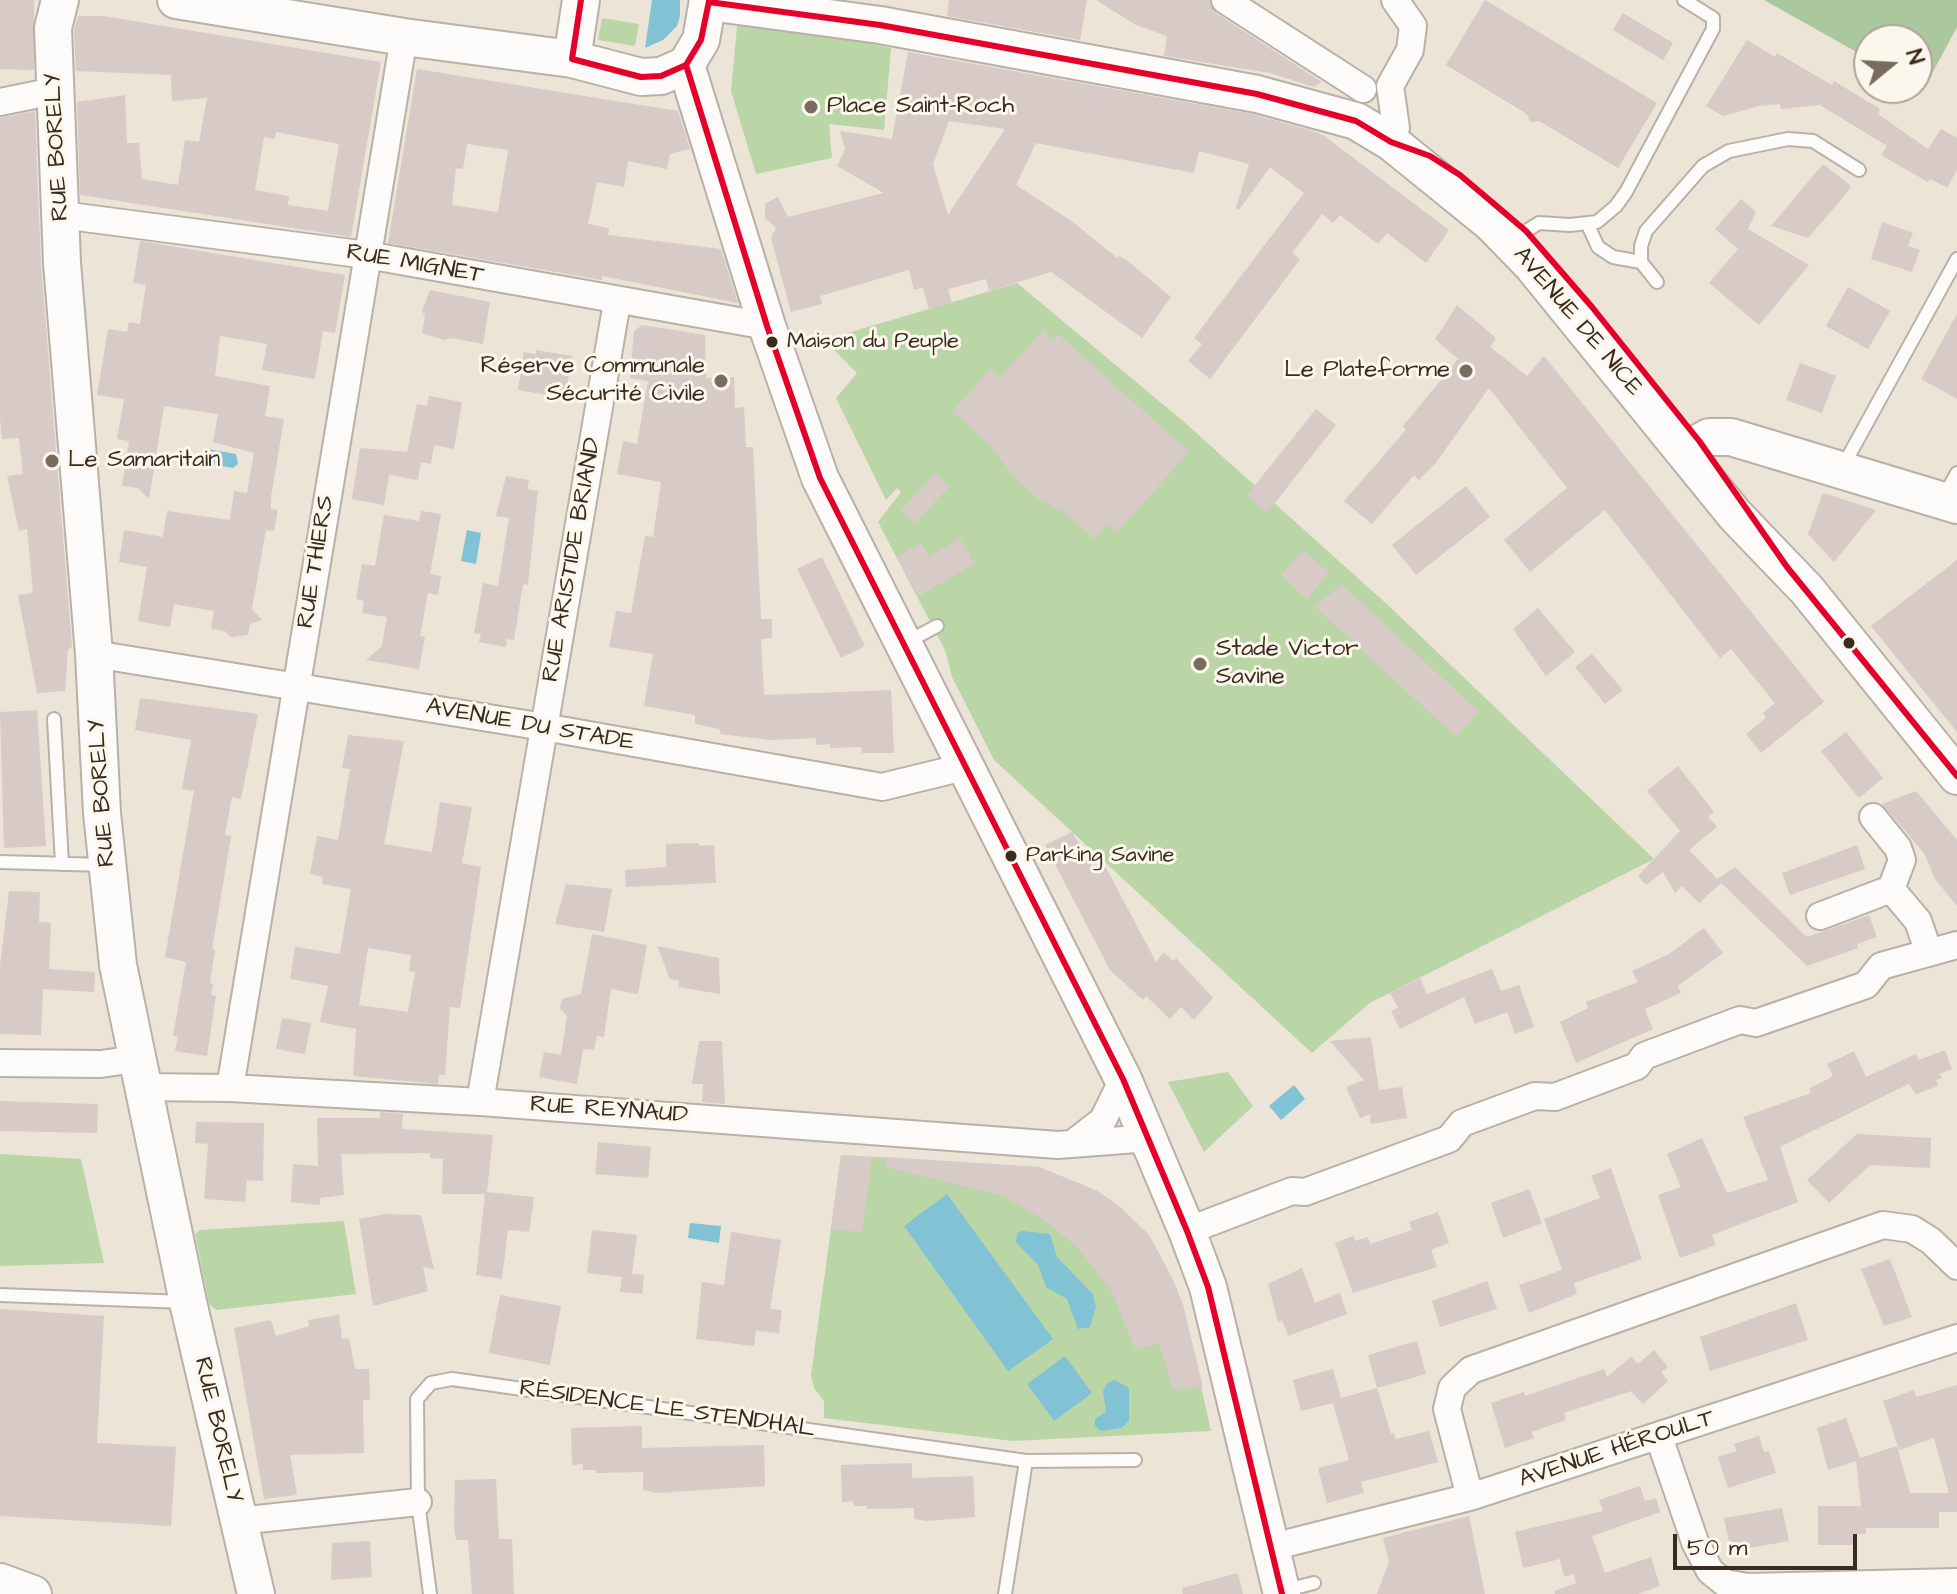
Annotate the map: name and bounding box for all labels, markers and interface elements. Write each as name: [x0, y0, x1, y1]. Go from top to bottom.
north arrow: [1853, 24, 1933, 104]
text: N: [1898, 46, 1931, 68]
street label: RUE BORELY: [40, 72, 76, 222]
place label: Place Saint-Roch: [827, 93, 1014, 121]
marker: Place Saint-Roch: [802, 98, 820, 116]
street label: RUE MIGNET: [344, 239, 486, 291]
street label: AVENUE DE NICE: [1506, 241, 1648, 403]
place label: Maison du Peuple: [787, 329, 959, 355]
marker: Maison du Peuple: [764, 334, 780, 350]
place label: Réserve Communale Sécurité Civile: [481, 353, 705, 409]
place label: Le Plateforme: [1284, 357, 1450, 385]
marker: Le Plateforme: [1457, 362, 1475, 380]
marker: Réserve Communale Sécurité Civile: [712, 372, 730, 390]
street label: RUE ARISTIDE BRIAND: [537, 436, 609, 684]
place label: Le Samaritain: [68, 447, 220, 475]
marker: Le Samaritain: [43, 452, 61, 470]
street label: RUE THIERS: [292, 493, 342, 631]
unlabelled marker: [1841, 635, 1857, 651]
place label: Stade Victor Savine: [1216, 636, 1359, 692]
marker: Stade Victor Savine: [1191, 655, 1209, 673]
street label: AVENUE DU STADE: [424, 693, 636, 759]
street label: RUE BORELY: [83, 718, 123, 868]
place label: Parking Savine: [1026, 843, 1174, 869]
marker: Parking Savine: [1003, 848, 1019, 864]
street label: RUE REYNAUD: [529, 1091, 689, 1131]
street label: RUE BORELY: [186, 1355, 248, 1505]
street label: RÉSIDENCE LE STENDHAL: [517, 1375, 817, 1445]
street label: AVENUE HÉROULT: [1516, 1405, 1718, 1495]
scale bar: [1677, 1518, 1861, 1568]
text: 50 m: [1687, 1531, 1747, 1565]

